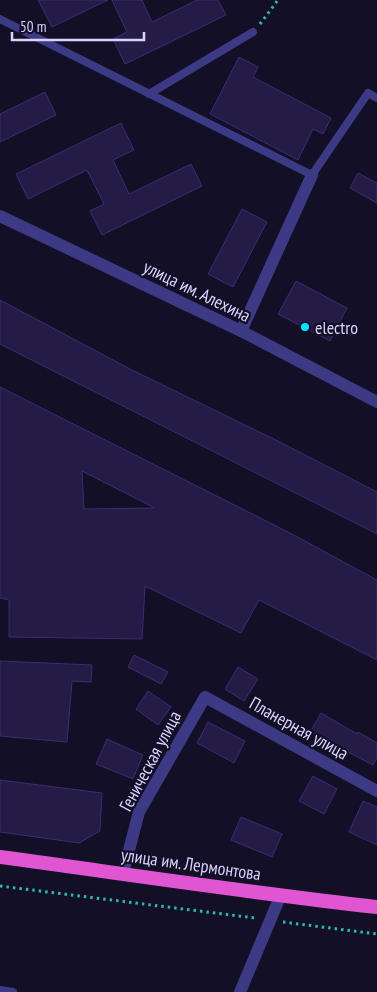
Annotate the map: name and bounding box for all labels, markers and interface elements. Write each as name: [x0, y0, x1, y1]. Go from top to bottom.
scale bar: [12, 10, 145, 42]
text: 50 m: [20, 17, 46, 36]
street label: улица им. Алехина: [140, 255, 254, 327]
place label: electro: [315, 316, 358, 339]
marker: electro: [299, 321, 311, 333]
street label: Планерная улица: [245, 691, 353, 765]
street label: Геническая улица: [114, 707, 186, 815]
street label: улица им. Лермонтова: [120, 843, 262, 885]

